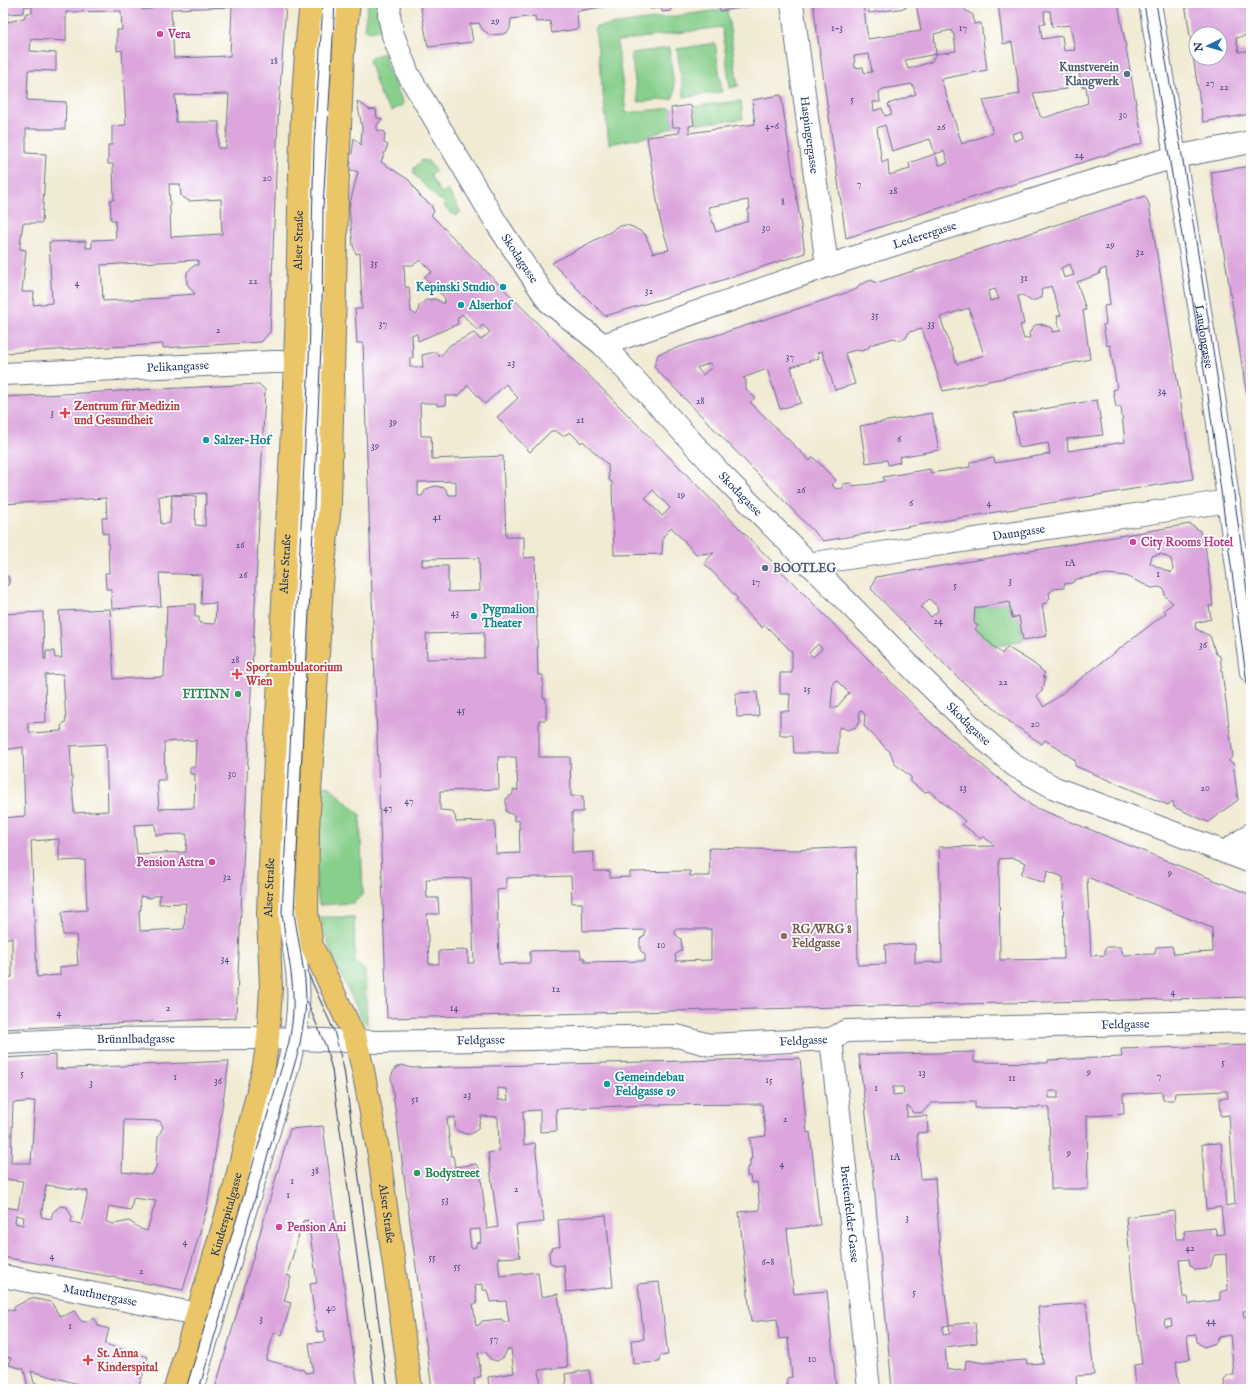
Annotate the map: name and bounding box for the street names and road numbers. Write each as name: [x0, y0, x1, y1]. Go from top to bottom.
street label: Haspingergasse: [796, 95, 822, 175]
street label: Alser Straße: [291, 210, 307, 271]
street label: Lederergasse: [891, 218, 959, 252]
street label: Skodagasse: [498, 231, 542, 287]
street label: Laudongasse: [1191, 304, 1216, 370]
street label: Pelikangasse: [146, 358, 210, 376]
street label: Skodagasse: [715, 469, 766, 520]
street label: Daungasse: [991, 522, 1047, 544]
street label: Alser Straße: [276, 533, 295, 595]
street label: Skodagasse: [943, 699, 994, 750]
street label: Alser Straße: [261, 857, 278, 919]
street label: Feldgasse: [1101, 1016, 1150, 1033]
street label: Brünnlbadgasse: [97, 1032, 176, 1047]
street label: Feldgasse: [457, 1032, 506, 1048]
street label: Feldgasse: [779, 1032, 828, 1050]
street label: Breitenfelder Gasse: [837, 1165, 862, 1264]
street label: Kinderspitalgasse: [208, 1170, 246, 1258]
street label: Alser Straße: [375, 1182, 398, 1245]
street label: Mauthnergasse: [62, 1281, 139, 1310]

